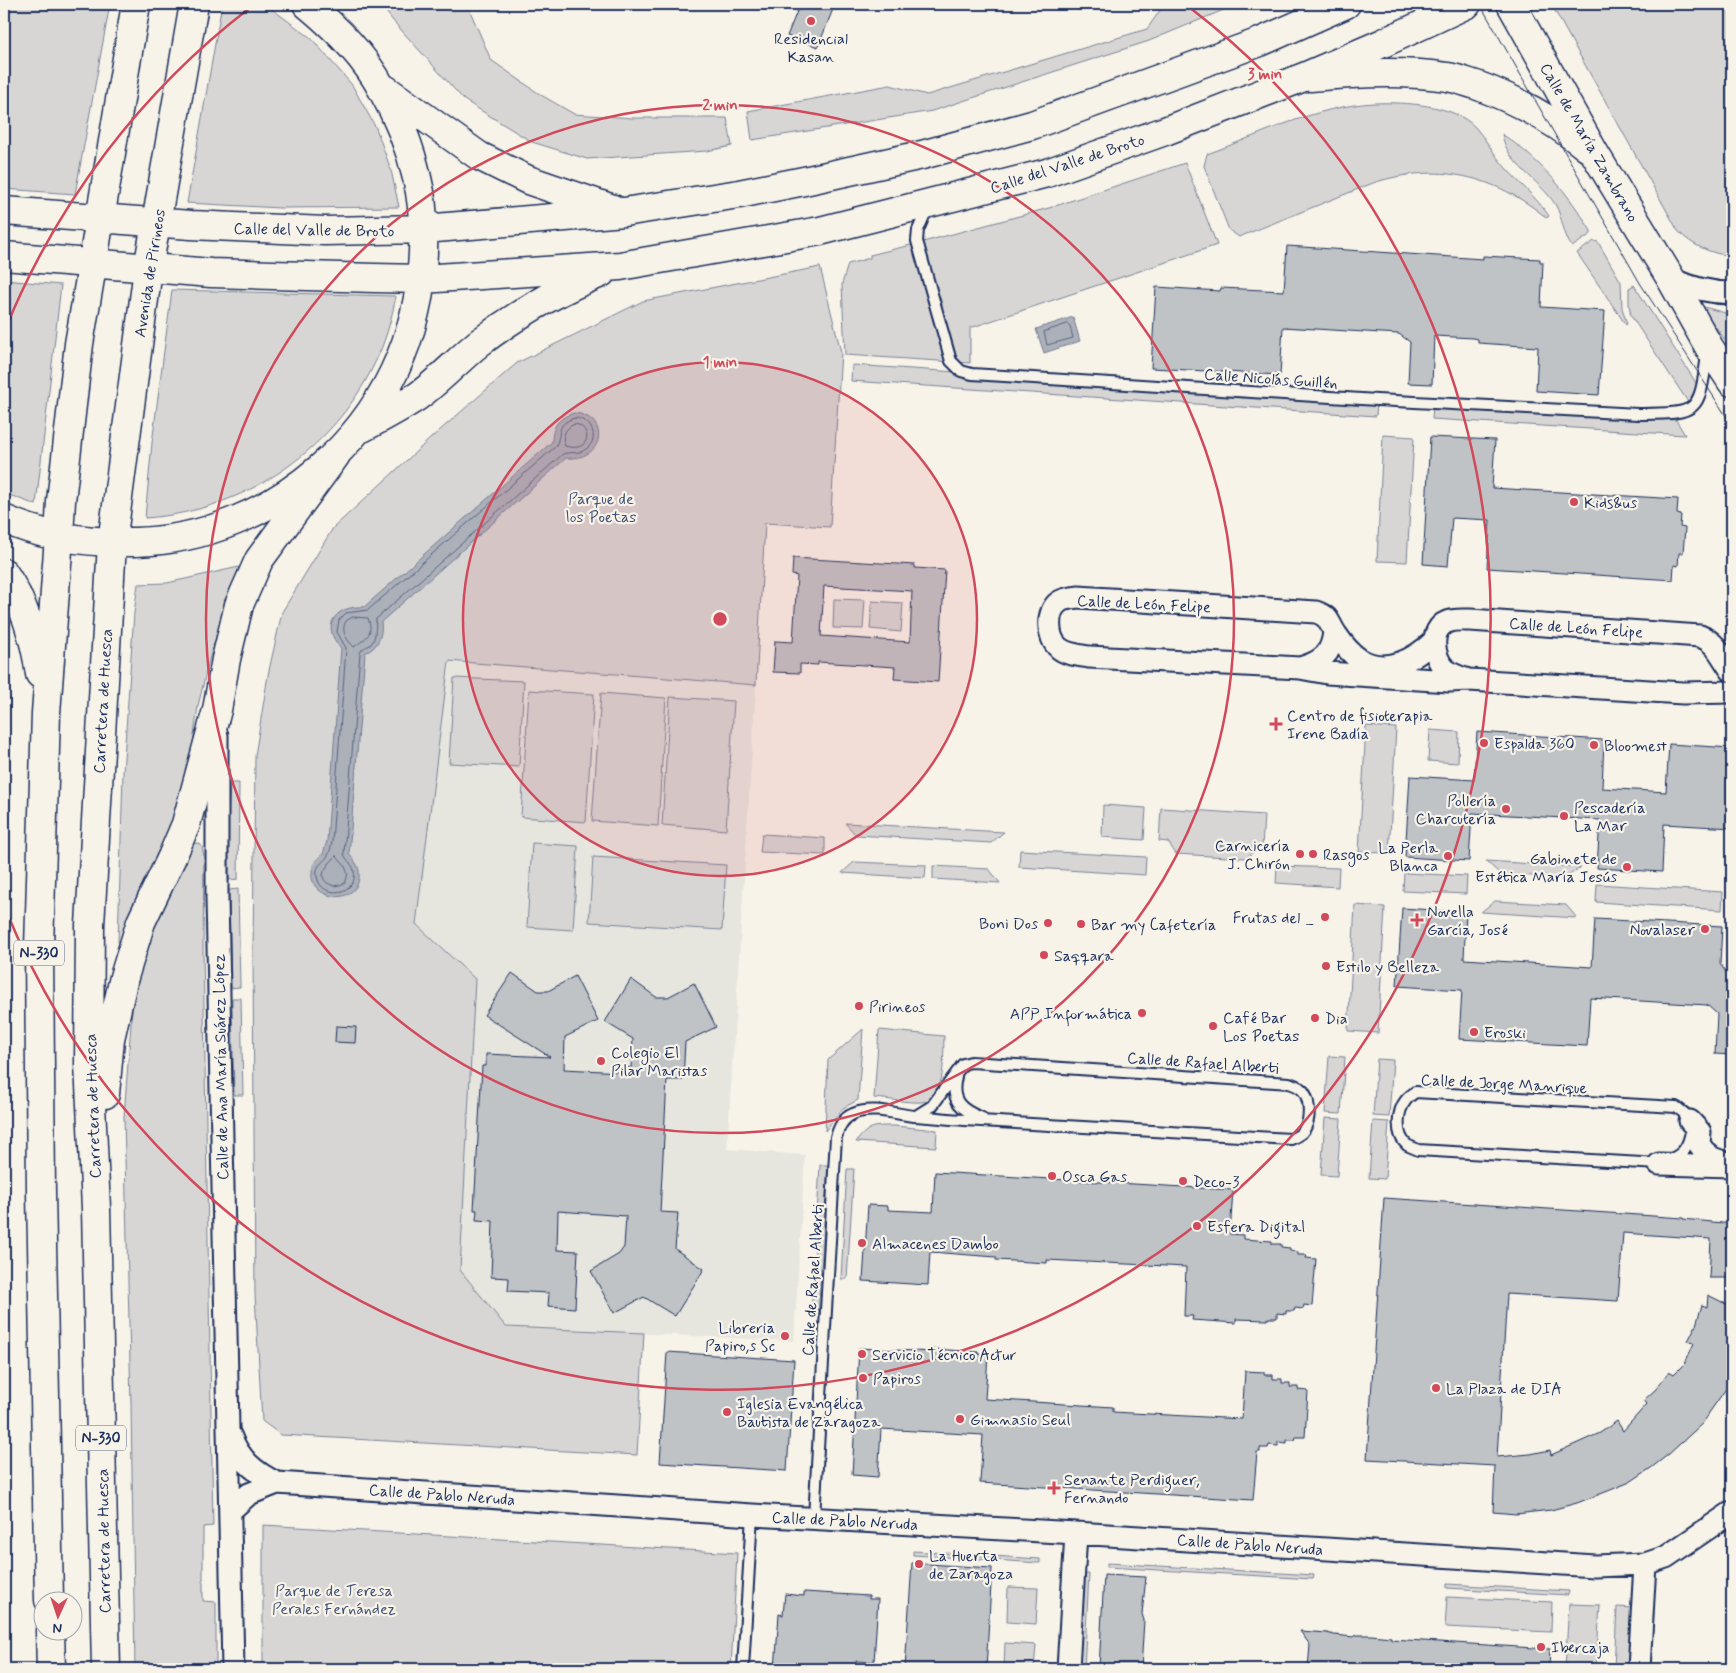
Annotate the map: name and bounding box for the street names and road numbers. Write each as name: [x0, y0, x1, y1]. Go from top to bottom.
street label: Calle de María Zambrano: [1535, 59, 1643, 226]
street label: Calle del Valle de Broto: [988, 130, 1147, 199]
street label: Avenida de Pirineos: [130, 208, 171, 339]
street label: Calle del Valle de Broto: [233, 219, 395, 242]
street label: Calle Nicolás Guillén: [1203, 364, 1338, 395]
street label: Calle de León Felipe: [1076, 591, 1212, 619]
street label: Calle de León Felipe: [1508, 613, 1644, 644]
street label: Carretera de Huesca: [89, 628, 118, 774]
road number: N-330: [14, 940, 64, 966]
street label: Calle de Ana María Suárez López: [209, 953, 234, 1180]
street label: Carretera de Huesca: [80, 1033, 107, 1179]
street label: Calle de Rafael Alberti: [1126, 1048, 1279, 1079]
street label: Calle de Jorge Manrique: [1420, 1070, 1588, 1099]
street label: Calle de Rafael Alberti: [798, 1204, 829, 1357]
road number: N-330: [76, 1426, 126, 1450]
street label: Carretera de Huesca: [93, 1468, 116, 1614]
street label: Calle de Pablo Neruda: [368, 1480, 516, 1511]
street label: Calle de Pablo Neruda: [771, 1507, 919, 1536]
street label: Calle de Pablo Neruda: [1176, 1530, 1324, 1561]

